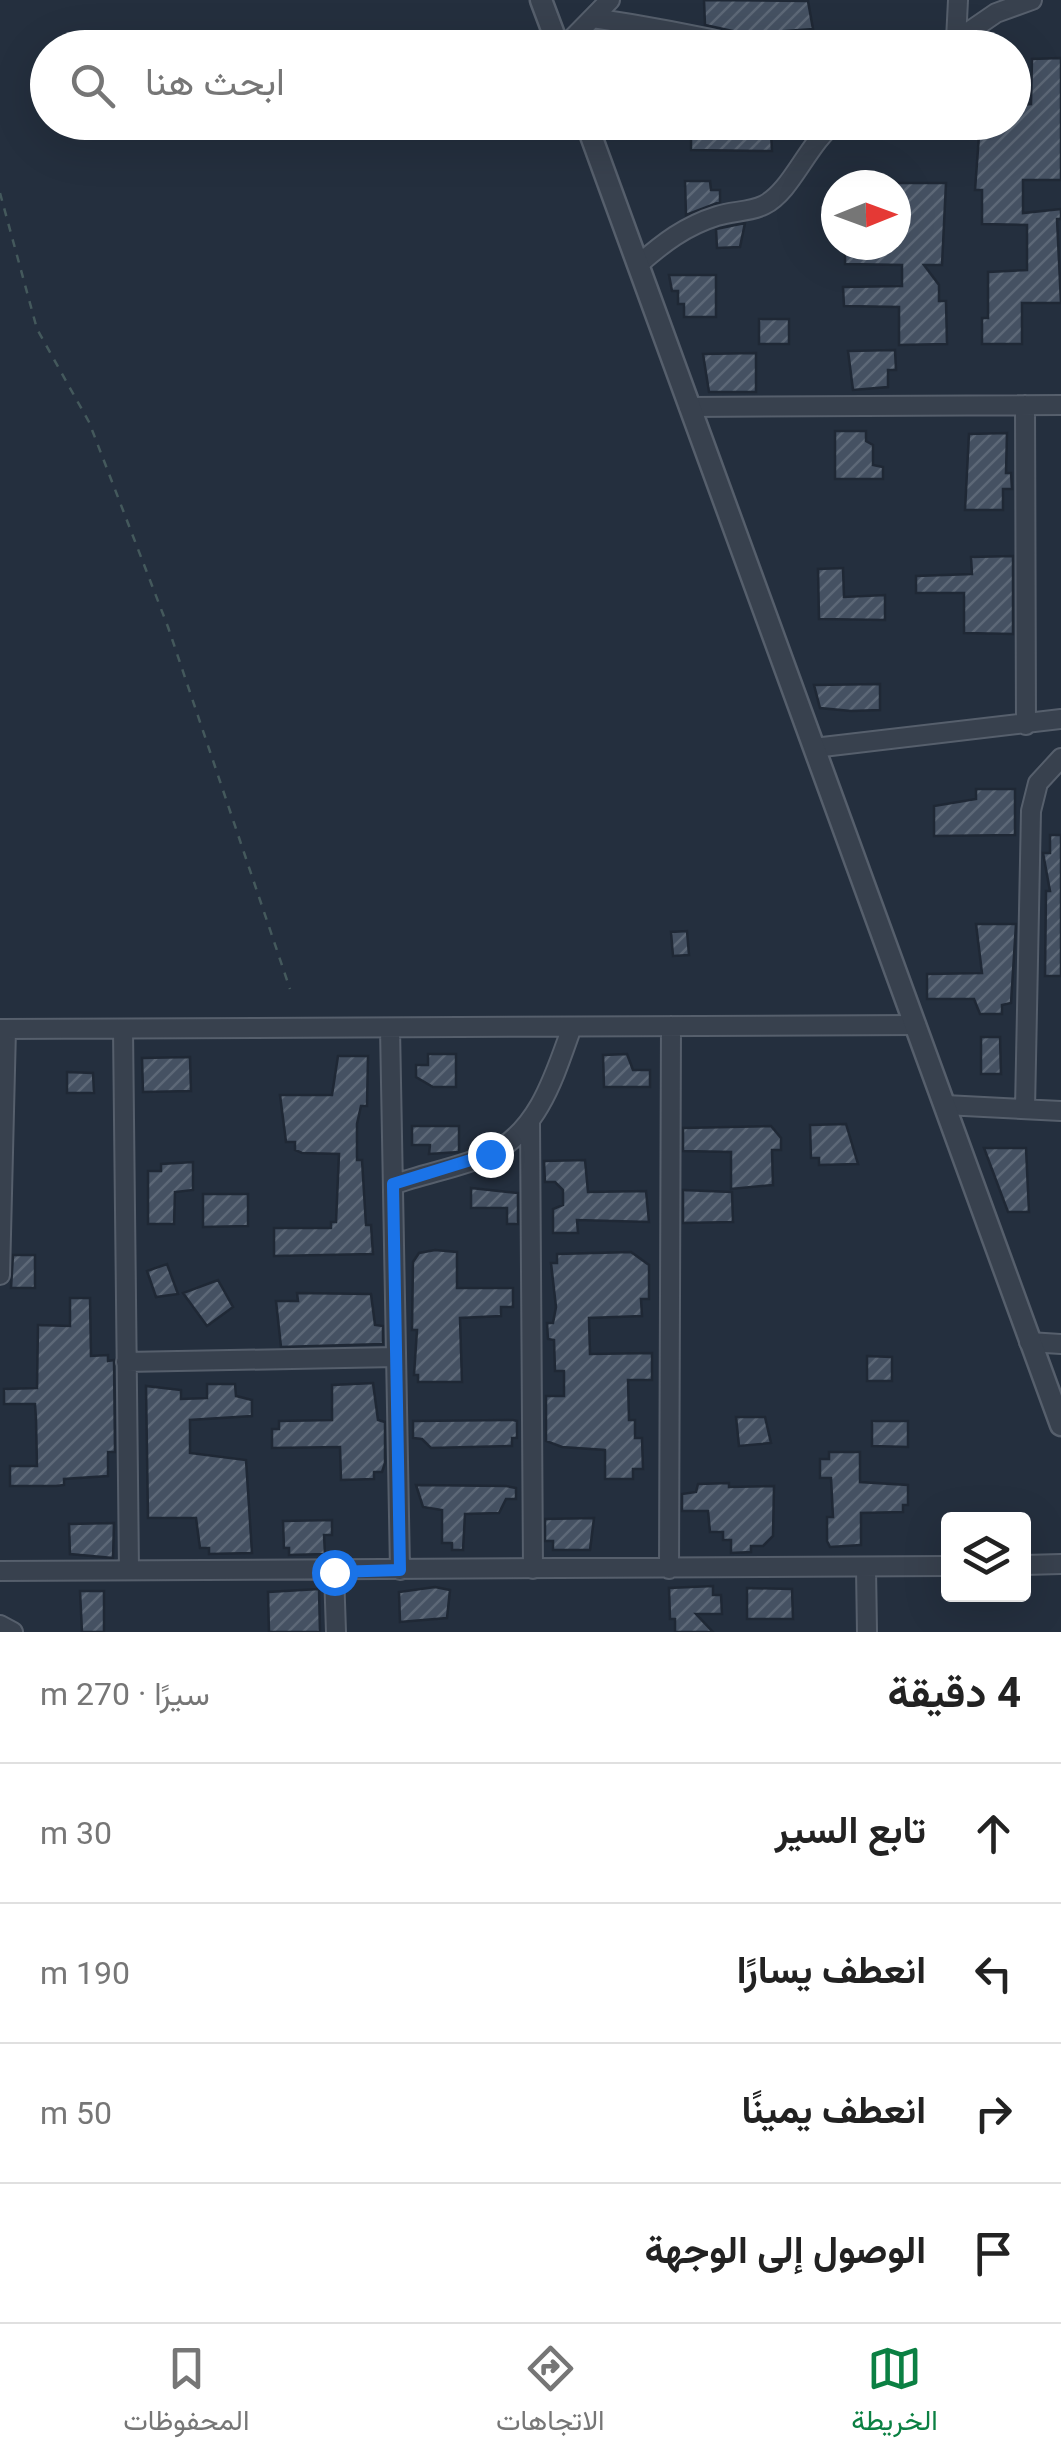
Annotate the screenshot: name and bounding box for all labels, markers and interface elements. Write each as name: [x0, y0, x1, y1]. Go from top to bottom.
search box: [30, 30, 1031, 140]
icon: search: [65, 58, 120, 113]
text: ابحث هنا: [145, 60, 285, 104]
north arrow: [821, 170, 911, 260]
route end: [468, 1132, 514, 1178]
map controls: [941, 1512, 1031, 1602]
button: layers: [941, 1512, 1031, 1602]
route start: [312, 1550, 358, 1596]
text: 4 دقيقة: [887, 1668, 1021, 1717]
text: سيرًا · 270 m: [40, 1675, 210, 1713]
icon: ahead: [966, 1806, 1021, 1861]
text: تابع السير: [775, 1808, 926, 1852]
text: 30 m: [40, 1814, 112, 1852]
icon: left: [966, 1946, 1021, 2001]
text: انعطف يسارًا: [737, 1948, 926, 1992]
text: 190 m: [40, 1954, 130, 1992]
icon: right: [966, 2086, 1021, 2141]
text: انعطف يمينًا: [741, 2088, 926, 2132]
text: 50 m: [40, 2094, 112, 2132]
icon: arrive: [966, 2226, 1021, 2281]
text: الوصول إلى الوجهة: [644, 2228, 926, 2272]
tab: المحفوظات: [123, 2341, 249, 2445]
tab: الاتجاهات: [496, 2341, 605, 2445]
tab: الخريطة: [851, 2341, 938, 2445]

